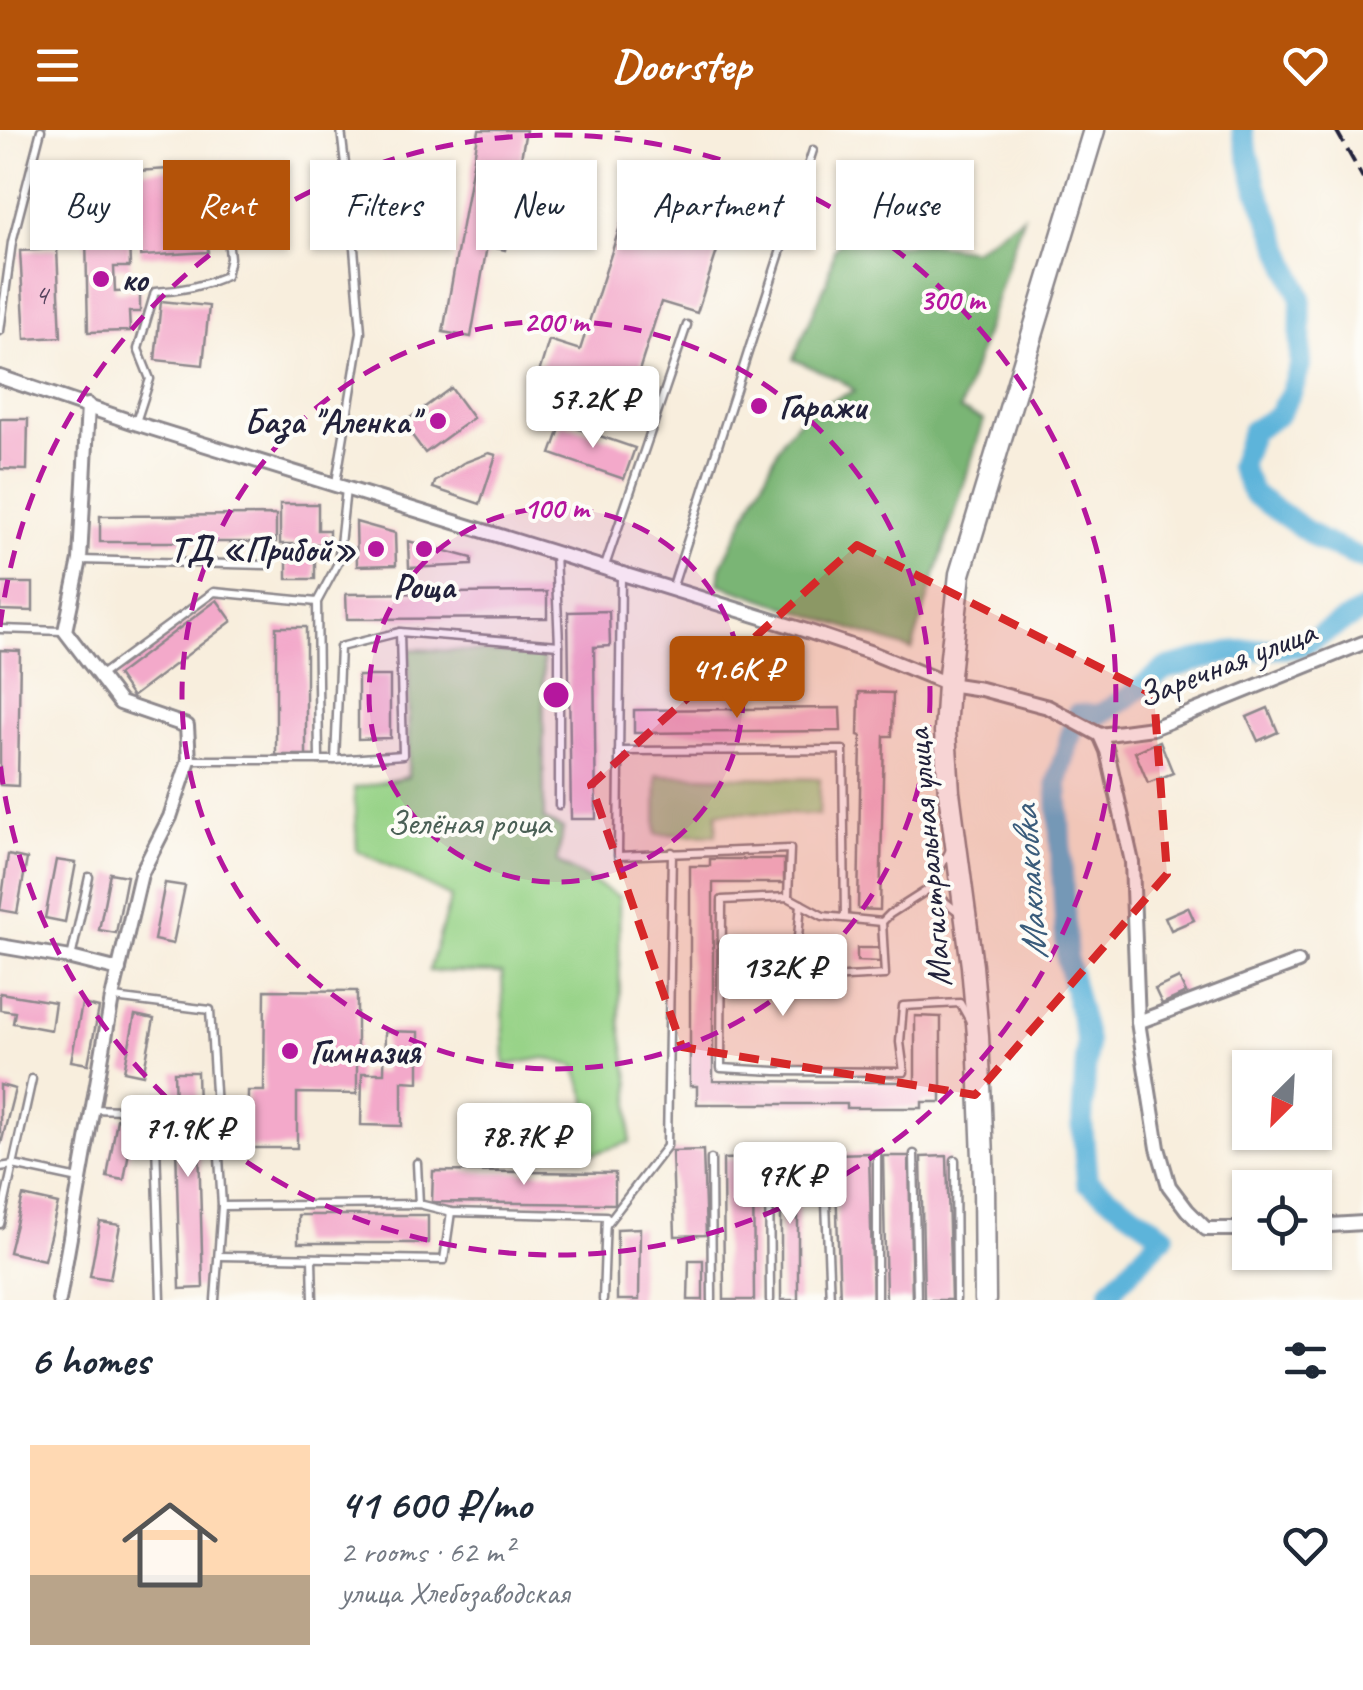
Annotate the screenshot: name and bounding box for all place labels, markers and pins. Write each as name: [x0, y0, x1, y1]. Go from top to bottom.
place label: ко: [121, 257, 150, 302]
marker: ко: [90, 268, 112, 290]
pin: 57.2K ₽: [501, 366, 685, 451]
place label: Гаражи: [779, 384, 869, 429]
marker: Гаражи: [748, 395, 770, 417]
place label: База "Аленка": [244, 399, 426, 444]
marker: База "Аленка": [427, 410, 449, 432]
place label: ТД «Прибой»: [170, 527, 356, 572]
marker: ТД «Прибой»: [365, 538, 387, 560]
marker: Роща: [413, 538, 435, 560]
place label: Роща: [393, 564, 458, 609]
pin: 41.6K ₽: [645, 636, 829, 721]
centre of rings: [538, 677, 574, 713]
pin: 132K ₽: [702, 934, 864, 1019]
place label: Гимназия: [310, 1029, 422, 1074]
marker: Гимназия: [279, 1040, 301, 1062]
pin: 71.9K ₽: [96, 1095, 280, 1180]
pin: 78.7K ₽: [432, 1103, 616, 1188]
pin: 97K ₽: [720, 1142, 860, 1227]

